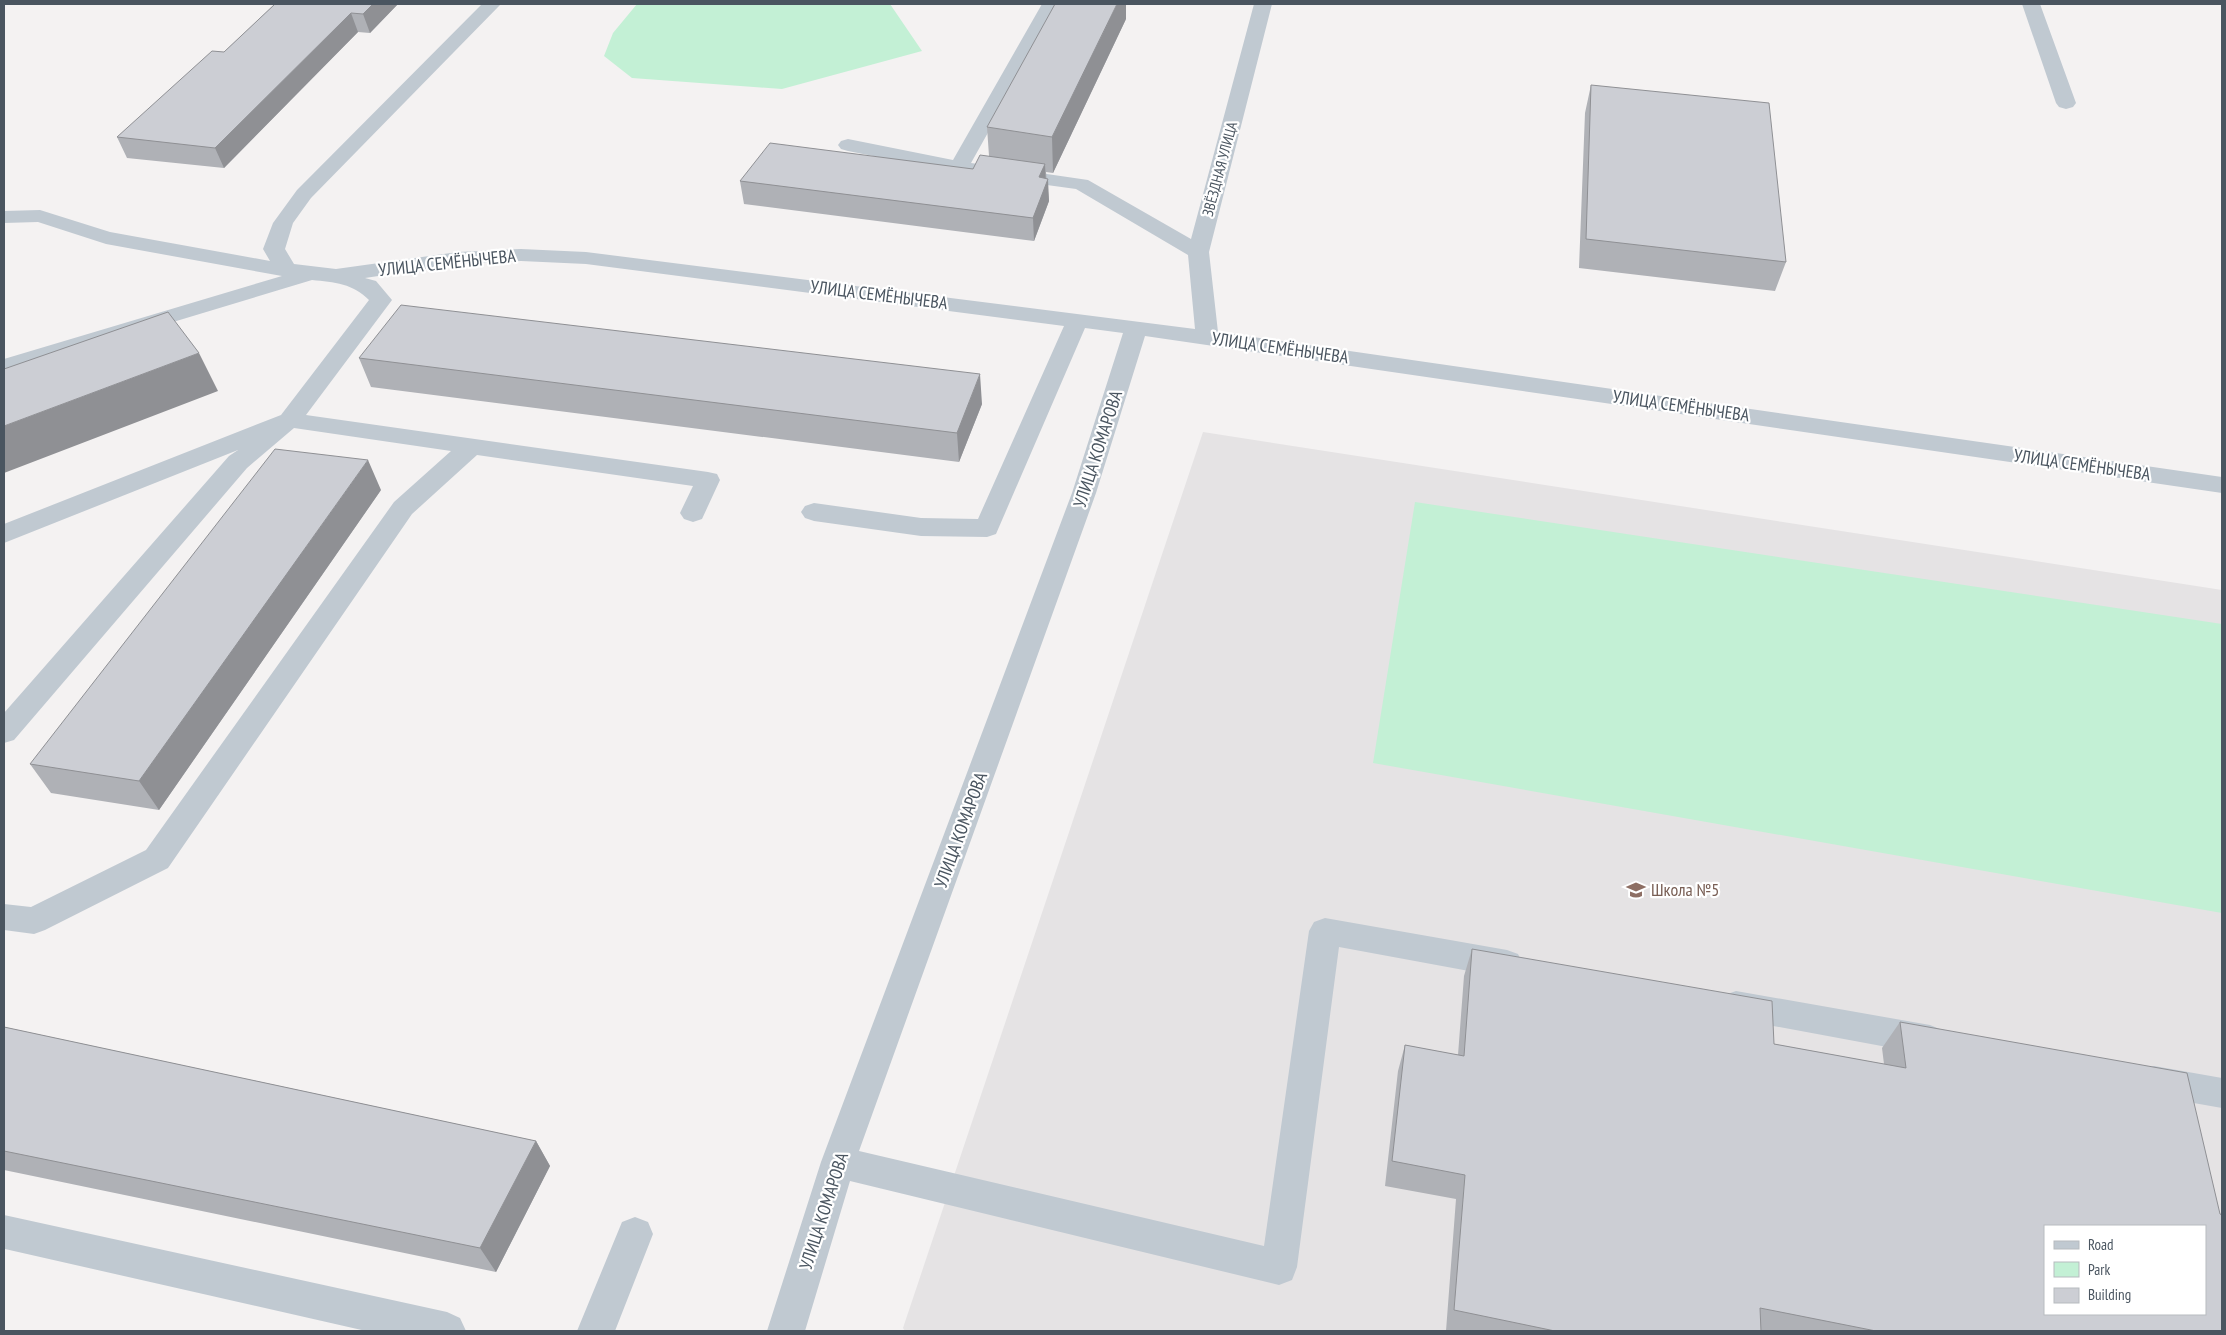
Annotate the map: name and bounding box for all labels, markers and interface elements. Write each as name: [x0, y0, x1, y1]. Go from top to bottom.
street label: ЗВЁЗДНАЯ УЛИЦА: [1198, 119, 1242, 218]
street label: УЛИЦА СЕМЁНЫЧЕВА: [377, 244, 517, 281]
street label: УЛИЦА СЕМЁНЫЧЕВА: [809, 275, 949, 314]
street label: УЛИЦА СЕМЁНЫЧЕВА: [1210, 327, 1350, 369]
street label: УЛИЦА СЕМЁНЫЧЕВА: [1611, 385, 1751, 427]
street label: УЛИЦА КОМАРОВА: [1068, 387, 1127, 510]
street label: УЛИЦА СЕМЁНЫЧЕВА: [2012, 444, 2152, 486]
street label: УЛИЦА КОМАРОВА: [929, 768, 992, 891]
place label: Школа №5: [1651, 878, 1719, 901]
school or university icon: Школа №5: [1625, 879, 1647, 901]
street label: УЛИЦА КОМАРОВА: [794, 1149, 853, 1272]
legend: [2044, 1225, 2206, 1315]
text: Road: [2088, 1235, 2114, 1254]
text: Park: [2088, 1260, 2110, 1279]
text: Building: [2088, 1285, 2131, 1304]

